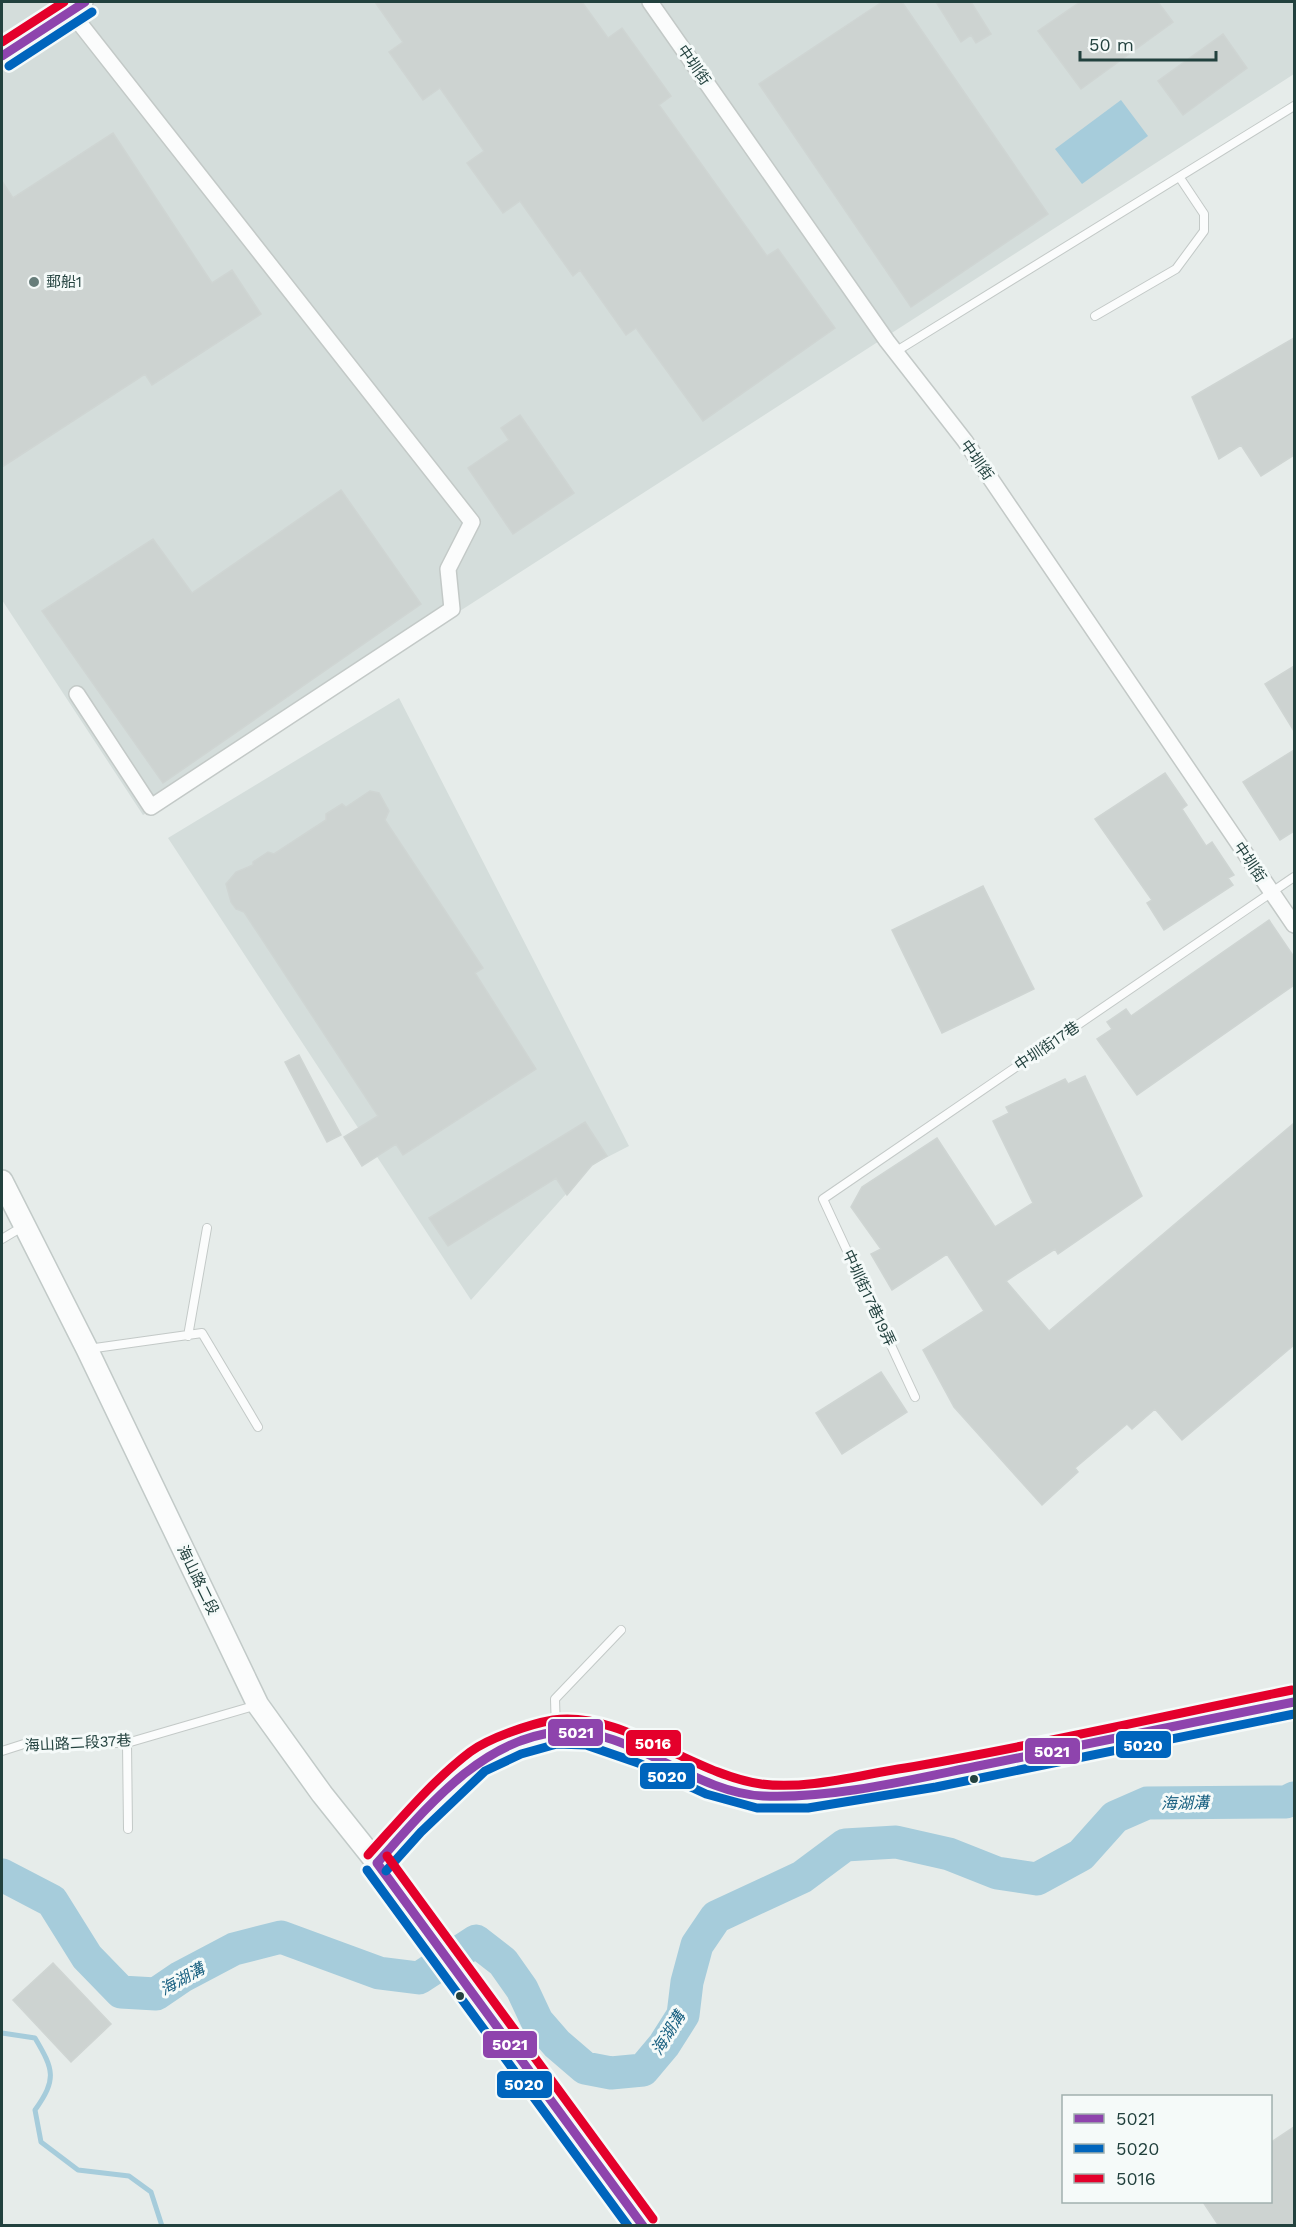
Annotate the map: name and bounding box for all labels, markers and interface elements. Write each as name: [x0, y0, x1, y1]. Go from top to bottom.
scale bar: [1080, 24, 1216, 62]
text: 50 m: [1089, 34, 1134, 55]
street label: 中圳街: [674, 41, 714, 89]
place label: 郵船1: [46, 273, 82, 291]
marker: 郵船1: [27, 275, 41, 289]
street label: 中圳街: [957, 436, 997, 484]
street label: 中圳街: [1230, 838, 1270, 886]
street label: 中圳街17巷: [1011, 1018, 1083, 1074]
street label: 中圳街17巷19弄: [839, 1247, 899, 1349]
street label: 海山路二段: [173, 1542, 223, 1618]
line badge: 5021: [547, 1718, 604, 1747]
text: 5021: [558, 1723, 594, 1742]
line badge: 5016: [625, 1729, 682, 1757]
line badge: 5020: [1115, 1730, 1172, 1759]
street label: 海山路二段37巷: [24, 1731, 132, 1755]
text: 5016: [635, 1734, 671, 1753]
text: 5020: [1123, 1736, 1163, 1755]
line badge: 5021: [1024, 1737, 1081, 1765]
text: 5021: [1034, 1742, 1070, 1761]
line badge: 5020: [639, 1762, 696, 1790]
text: 5020: [647, 1767, 687, 1786]
unlabelled marker: [968, 1773, 980, 1785]
water label: 海湖溝: [1161, 1793, 1211, 1813]
water label: 海湖溝: [156, 1958, 209, 1999]
unlabelled marker: [454, 1990, 466, 2002]
water label: 海湖溝: [647, 2006, 690, 2058]
line badge: 5021: [482, 2030, 538, 2059]
text: 5021: [492, 2035, 528, 2054]
line badge: 5020: [496, 2070, 553, 2099]
text: 5020: [504, 2075, 544, 2094]
legend: [1062, 2095, 1272, 2203]
text: 5021: [1116, 2108, 1155, 2129]
text: 5020: [1116, 2138, 1159, 2159]
text: 5016: [1116, 2168, 1156, 2189]

